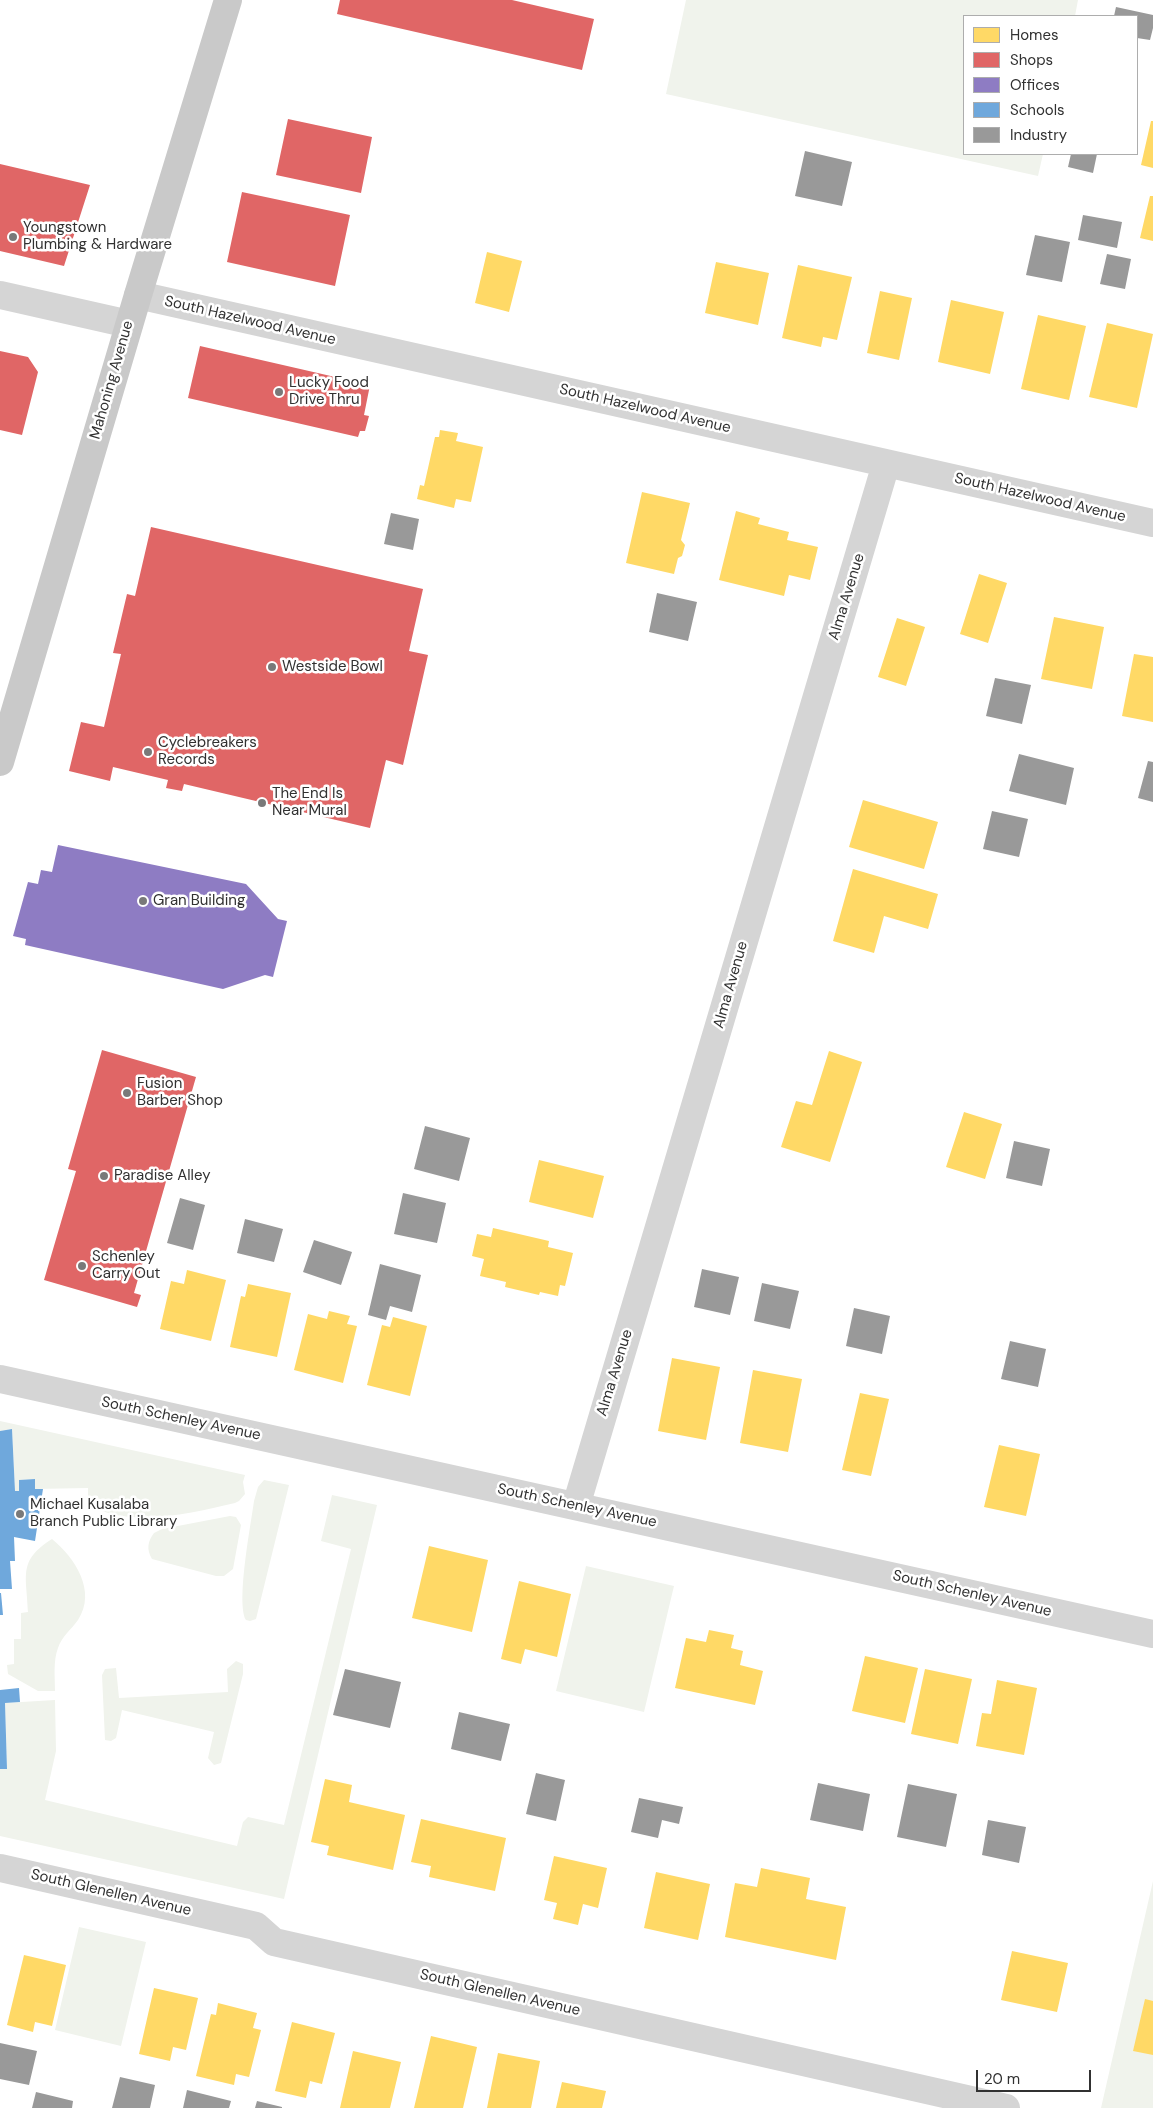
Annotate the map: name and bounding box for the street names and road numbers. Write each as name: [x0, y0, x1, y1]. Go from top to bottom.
street label: South Hazelwood Avenue: [163, 293, 337, 349]
street label: Mahoning Avenue: [86, 319, 138, 441]
street label: South Hazelwood Avenue: [558, 381, 732, 437]
street label: South Hazelwood Avenue: [953, 470, 1127, 526]
street label: Alma Avenue: [825, 551, 869, 643]
street label: Alma Avenue: [710, 939, 752, 1031]
street label: Alma Avenue: [593, 1327, 637, 1419]
street label: South Schenley Avenue: [100, 1393, 262, 1445]
street label: South Schenley Avenue: [496, 1480, 658, 1532]
street label: South Schenley Avenue: [891, 1567, 1053, 1621]
street label: South Glenellen Avenue: [29, 1866, 193, 1920]
street label: South Glenellen Avenue: [418, 1966, 582, 2020]

